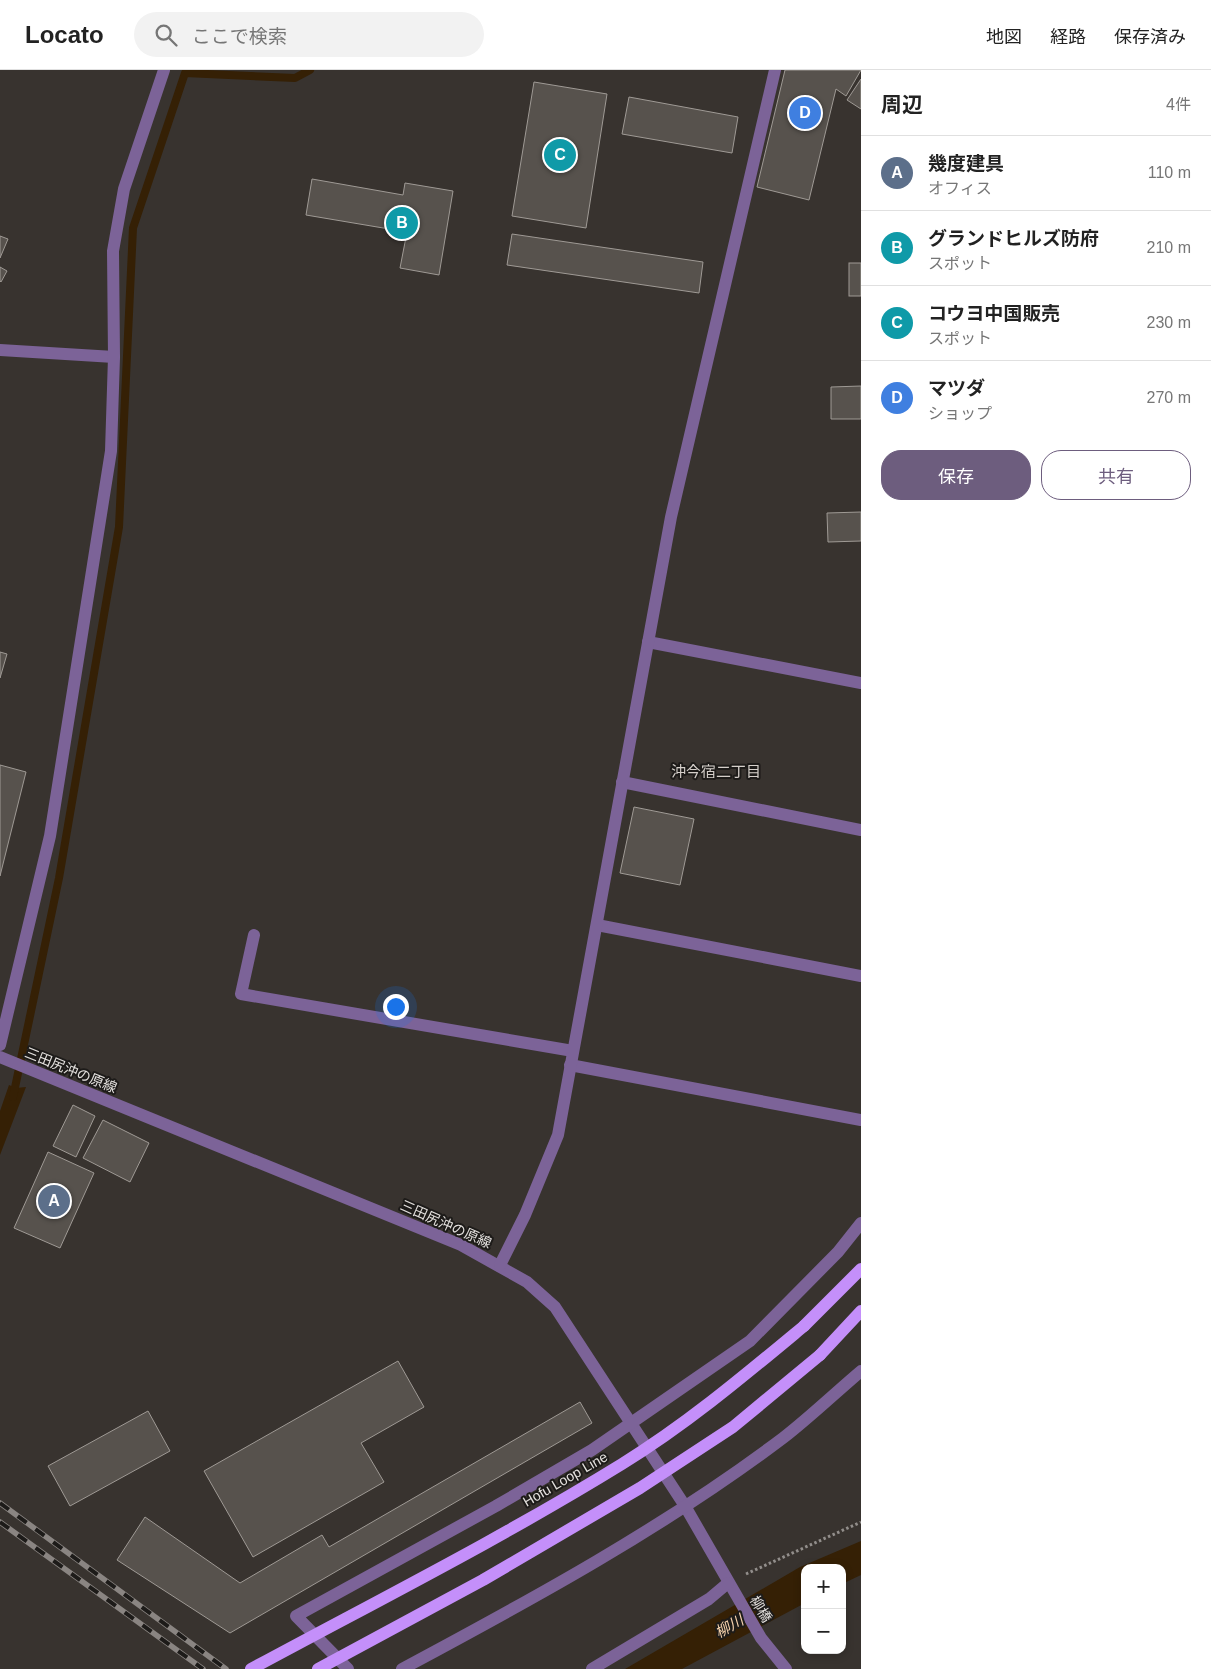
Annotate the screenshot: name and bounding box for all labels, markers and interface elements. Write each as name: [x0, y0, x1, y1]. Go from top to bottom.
search box: [134, 12, 484, 57]
text: Locato: [25, 21, 104, 48]
icon: search: [152, 21, 180, 49]
text: ここで検索: [192, 26, 287, 47]
text: 地図: [986, 27, 1022, 47]
text: 経路: [1050, 27, 1086, 47]
text: 保存済み: [1114, 27, 1186, 47]
text: 周辺: [881, 93, 923, 116]
pin: D: [789, 94, 821, 132]
text: 4件: [1166, 96, 1191, 113]
pin: C: [544, 136, 576, 174]
text: 幾度建具: [928, 153, 1004, 174]
text: A: [891, 164, 903, 181]
text: 110 m: [1148, 164, 1191, 181]
text: オフィス: [928, 180, 992, 197]
pin: B: [386, 204, 418, 242]
text: グランドヒルズ防府: [928, 228, 1099, 249]
text: B: [891, 239, 903, 256]
text: 210 m: [1147, 239, 1191, 256]
text: スポット: [928, 255, 992, 272]
text: コウヨ中国販売: [928, 303, 1060, 324]
text: C: [891, 314, 903, 331]
text: 230 m: [1147, 314, 1191, 331]
text: スポット: [928, 330, 992, 347]
text: マツダ: [928, 378, 985, 399]
text: D: [891, 389, 903, 406]
text: 270 m: [1147, 389, 1191, 406]
text: ショップ: [928, 405, 992, 422]
button: 保存: [881, 450, 1031, 500]
button: 共有: [1041, 450, 1191, 500]
district label: 沖今宿二丁目: [671, 763, 761, 780]
your location: [383, 994, 409, 1020]
street label: 三田尻沖の原線: [23, 1044, 119, 1096]
pin: A: [38, 1182, 70, 1220]
street label: 三田尻沖の原線: [398, 1197, 494, 1251]
street label: Hofu Loop Line: [520, 1448, 610, 1510]
map controls: [801, 1564, 846, 1654]
button: +: [801, 1564, 846, 1609]
street label: 柳橋: [747, 1593, 775, 1625]
button: −: [801, 1609, 846, 1654]
water label: 柳川: [712, 1610, 748, 1641]

